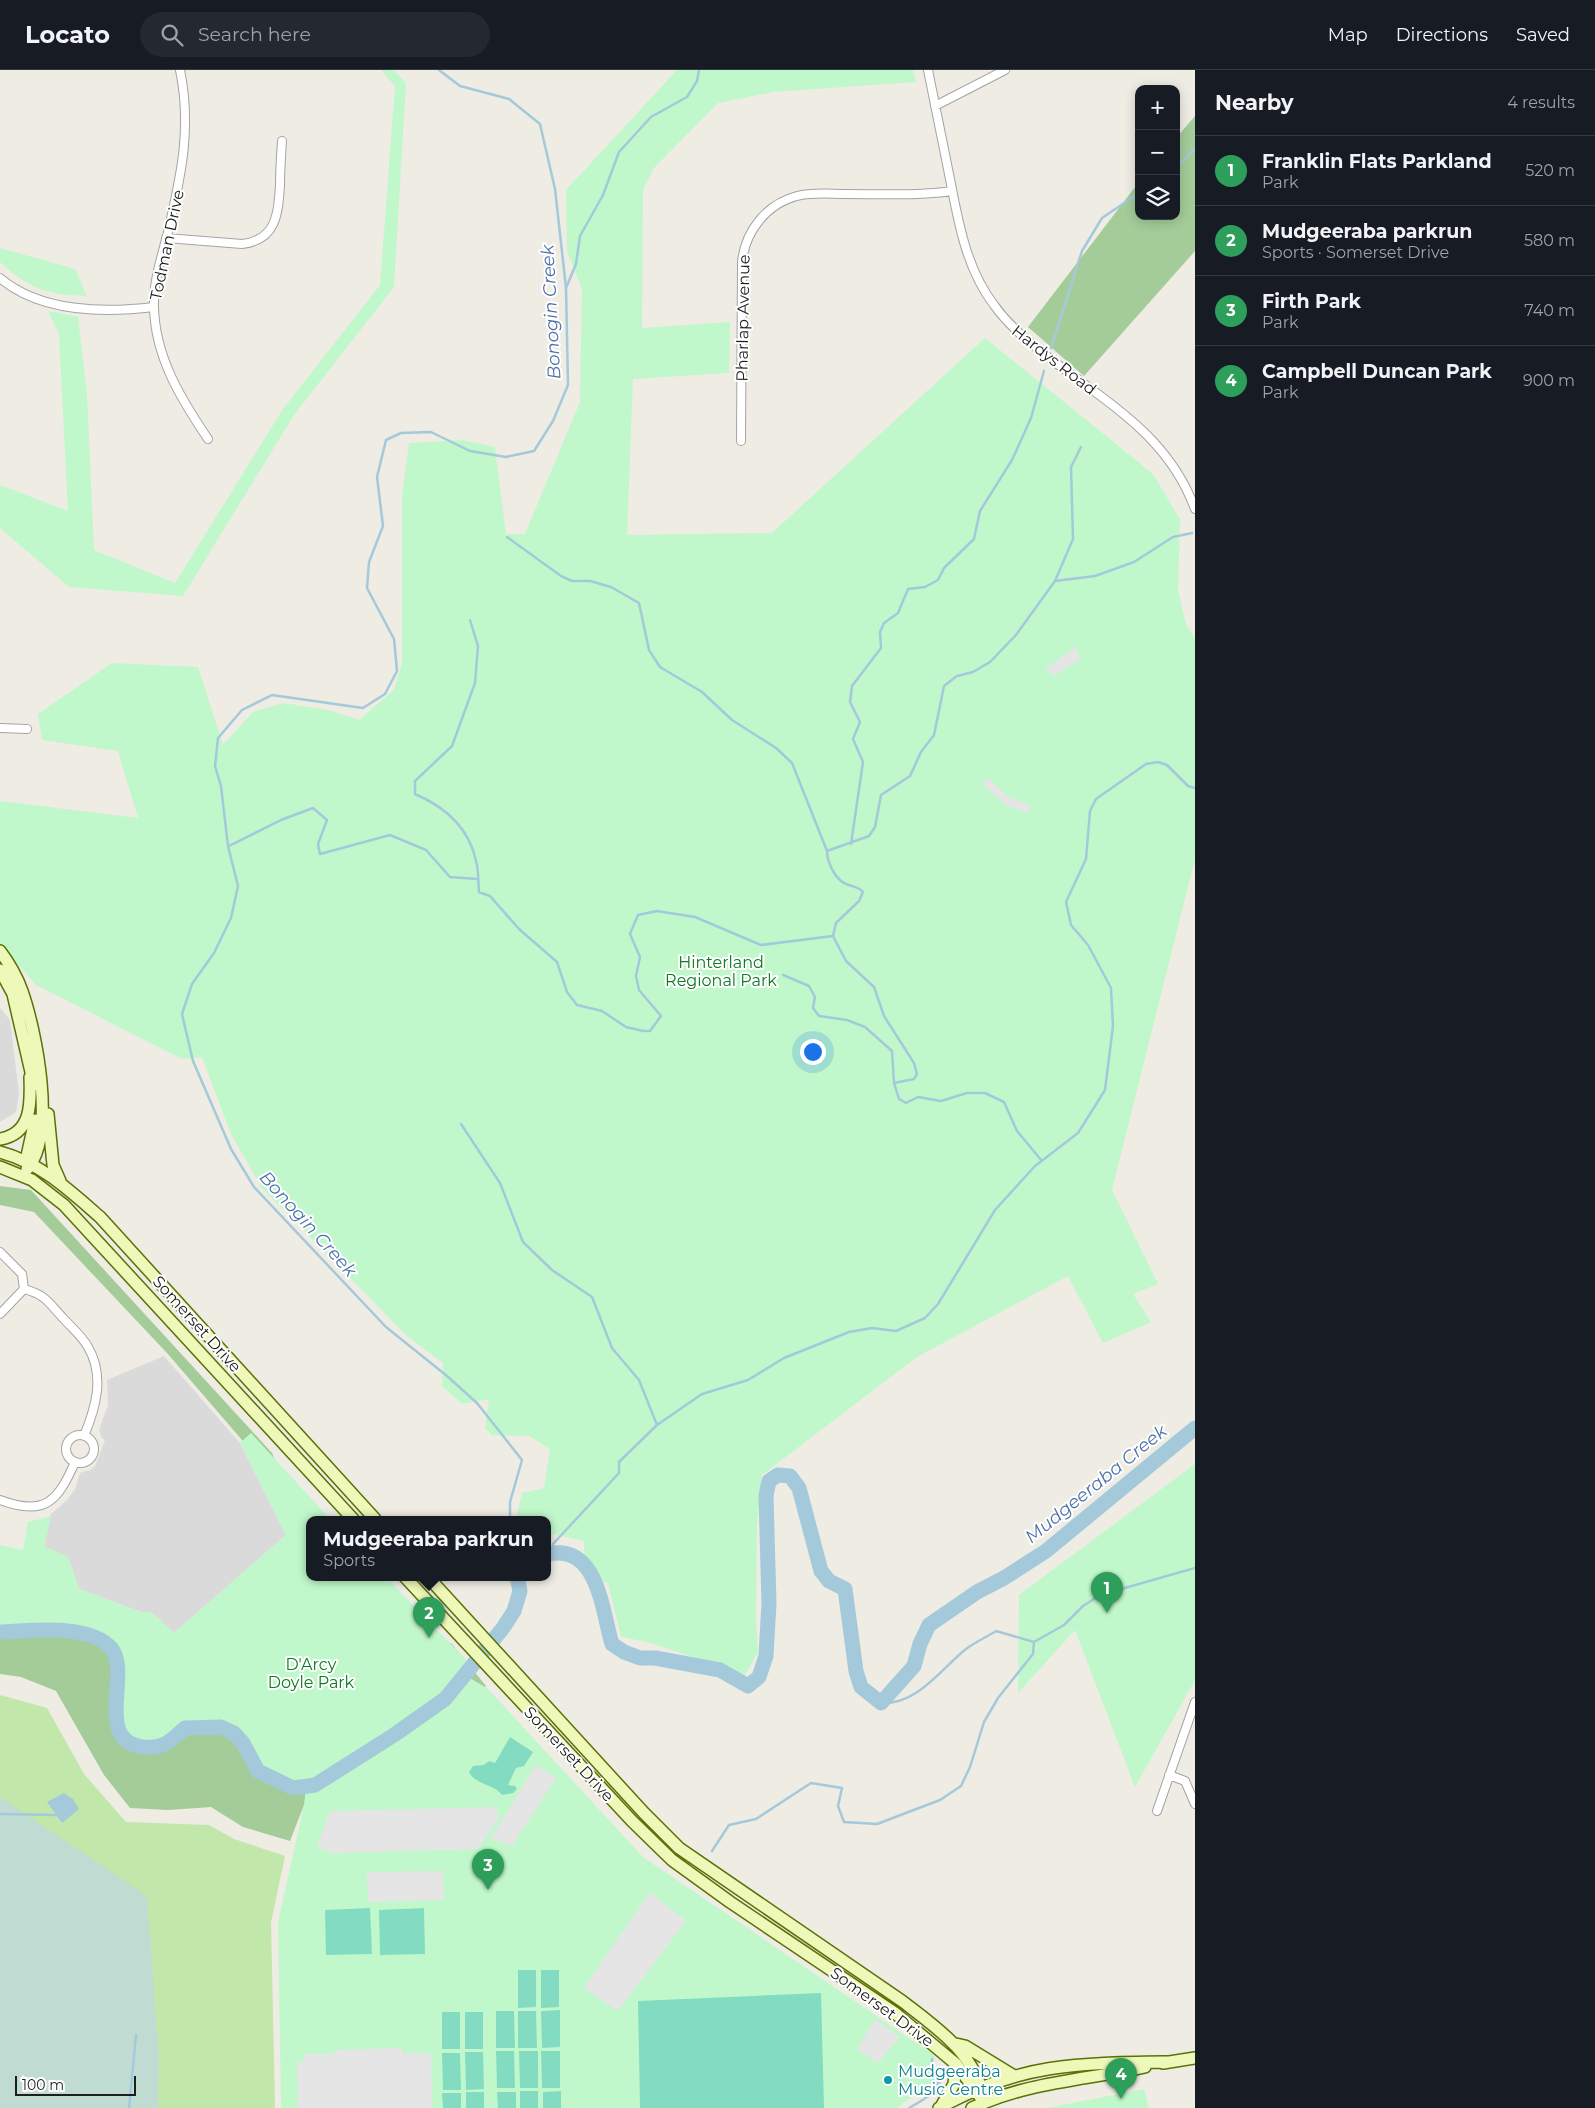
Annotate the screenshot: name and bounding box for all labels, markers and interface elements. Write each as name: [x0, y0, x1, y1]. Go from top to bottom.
search box: [140, 12, 490, 57]
text: Locato: [25, 20, 110, 49]
icon: search: [158, 21, 186, 49]
text: Search here: [198, 23, 311, 46]
text: Map: [1328, 24, 1368, 46]
text: Directions: [1396, 24, 1488, 46]
text: Saved: [1516, 24, 1570, 46]
map controls: [1135, 85, 1180, 220]
button: +: [1135, 85, 1180, 130]
text: Nearby: [1215, 90, 1294, 115]
text: 4 results: [1507, 93, 1575, 112]
button: −: [1135, 130, 1180, 175]
text: Franklin Flats Parkland: [1262, 150, 1492, 173]
text: 1: [1228, 161, 1234, 180]
text: 520 m: [1525, 161, 1575, 180]
text: Park: [1262, 173, 1299, 192]
button: layers: [1135, 175, 1180, 220]
street label: Todman Drive: [146, 188, 188, 302]
text: Mudgeeraba parkrun: [1262, 220, 1472, 243]
text: 2: [1226, 231, 1236, 250]
text: 580 m: [1524, 231, 1575, 250]
water label: Bonogin Creek: [536, 243, 566, 380]
text: Sports · Somerset Drive: [1262, 243, 1449, 262]
street label: Pharlap Avenue: [732, 254, 754, 382]
text: Firth Park: [1262, 290, 1361, 313]
text: 3: [1226, 301, 1236, 320]
text: 740 m: [1524, 301, 1575, 320]
text: Park: [1262, 313, 1299, 332]
street label: Hardys Road: [1008, 321, 1100, 399]
text: Campbell Duncan Park: [1262, 360, 1492, 383]
text: 4: [1225, 371, 1237, 390]
text: 900 m: [1523, 371, 1575, 390]
text: Park: [1262, 383, 1299, 402]
park label: Hinterland Regional Park: [665, 953, 777, 990]
your location: [800, 1039, 826, 1065]
water label: Bonogin Creek: [255, 1167, 362, 1282]
street label: Somerset Drive: [149, 1272, 245, 1376]
water label: Mudgeeraba Creek: [1021, 1419, 1172, 1548]
popup: [306, 1516, 551, 1581]
text: Mudgeeraba parkrun: [323, 1528, 534, 1551]
text: Sports: [323, 1551, 375, 1570]
pin: 1: [1091, 1572, 1123, 1613]
pin: 2: [413, 1597, 445, 1638]
park label: D'Arcy Doyle Park: [268, 1655, 355, 1692]
street label: Somerset Drive: [520, 1703, 618, 1805]
pin: 3: [472, 1849, 504, 1890]
street label: Somerset Drive: [827, 1963, 937, 2051]
pin: 4: [1105, 2058, 1137, 2099]
place label: Mudgeeraba Music Centre: [898, 2062, 1003, 2099]
scale bar: [15, 2073, 136, 2096]
marker: Mudgeeraba Music Centre: [882, 2074, 894, 2086]
text: 100 m: [22, 2076, 64, 2094]

